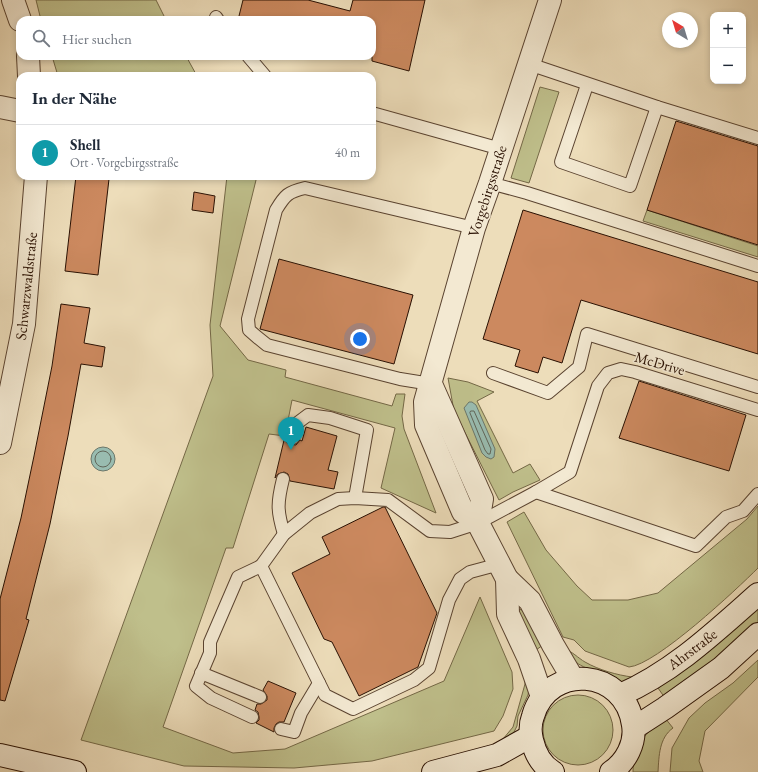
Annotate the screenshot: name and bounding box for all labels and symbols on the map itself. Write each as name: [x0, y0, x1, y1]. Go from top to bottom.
north arrow: [662, 12, 698, 48]
street label: Vorgebirgsstraße: [463, 143, 511, 239]
street label: Schwarzwaldstraße: [11, 231, 41, 341]
your location: [350, 329, 370, 349]
street label: McDrive: [633, 347, 687, 379]
pin: 1: [278, 417, 304, 450]
street label: Ahrstraße: [663, 624, 721, 674]

